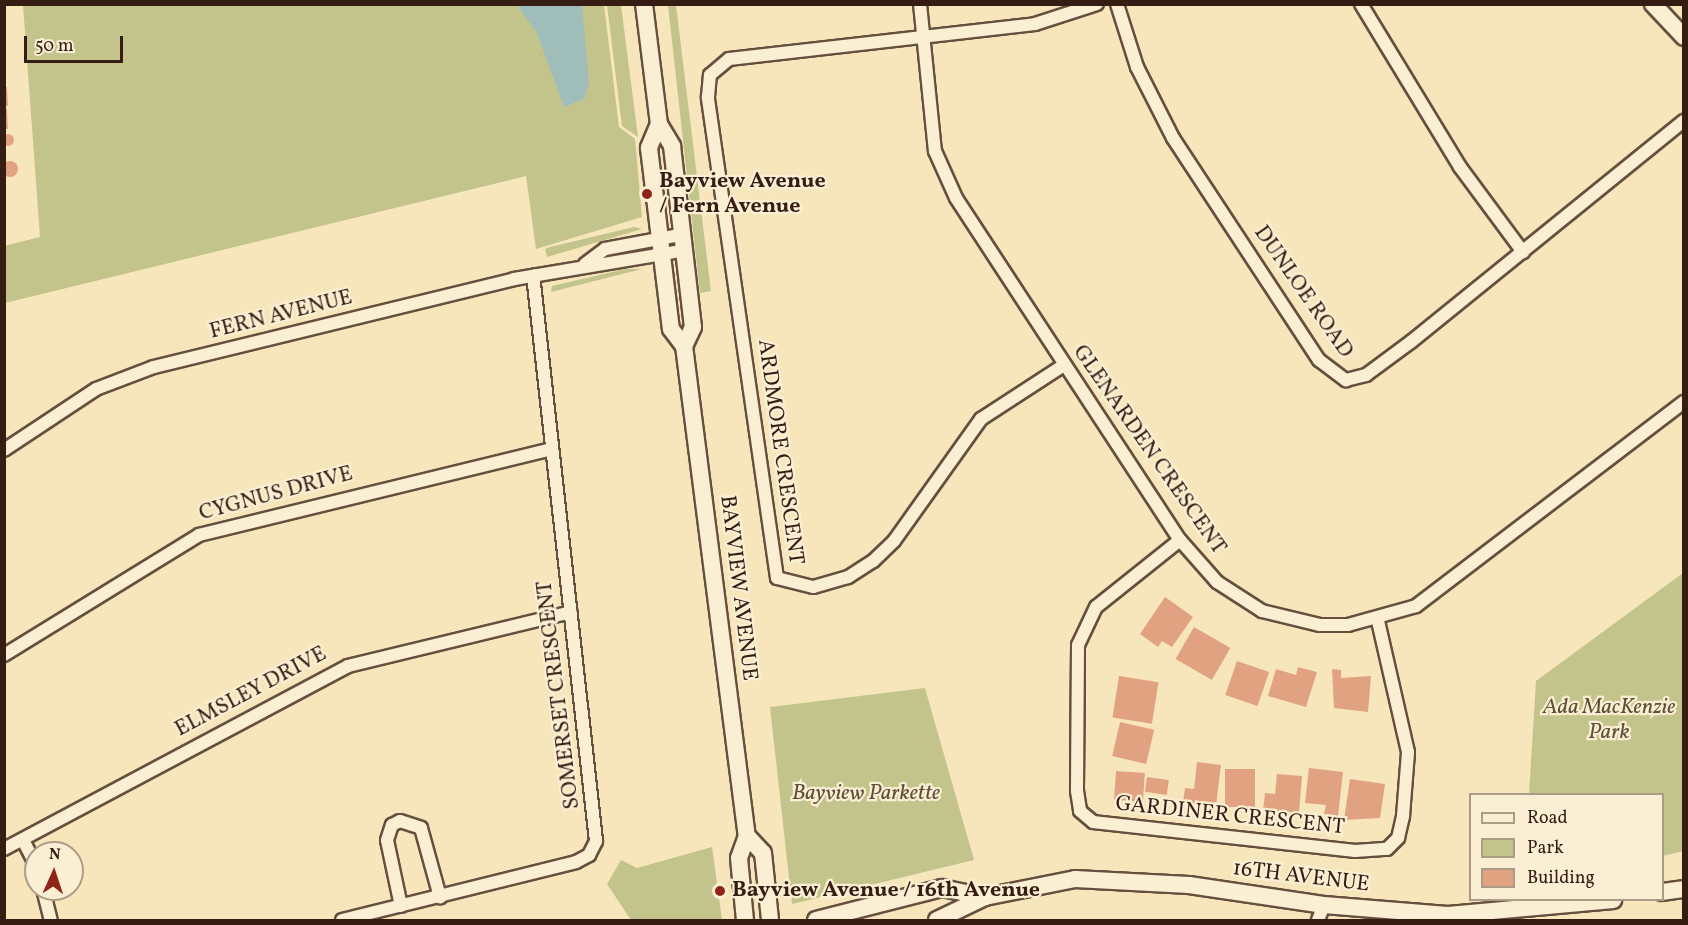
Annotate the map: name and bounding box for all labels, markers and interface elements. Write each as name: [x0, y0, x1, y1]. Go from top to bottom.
scale bar: [27, 24, 126, 62]
text: 50 m: [35, 34, 74, 59]
place label: Bayview Avenue / Fern Avenue: [659, 168, 826, 220]
marker: Bayview Avenue / Fern Avenue: [640, 187, 654, 201]
street label: DUNLOE ROAD: [1248, 221, 1358, 363]
street label: FERN AVENUE: [207, 285, 355, 345]
street label: ARDMORE CRESCENT: [751, 338, 809, 566]
street label: GLENARDEN CRESCENT: [1067, 340, 1231, 560]
street label: CYGNUS DRIVE: [196, 461, 356, 527]
street label: BAYVIEW AVENUE: [713, 493, 763, 683]
street label: SOMERSET CRESCENT: [532, 579, 586, 811]
street label: ELMSLEY DRIVE: [170, 641, 332, 743]
park label: Ada MacKenzie Park: [1543, 694, 1675, 746]
park label: Bayview Parkette: [792, 781, 940, 807]
street label: GARDINER CRESCENT: [1114, 791, 1346, 841]
legend: [1469, 793, 1664, 901]
text: Road: [1527, 806, 1568, 831]
text: Park: [1527, 836, 1564, 861]
north arrow: [24, 841, 84, 901]
text: N: [48, 844, 61, 866]
street label: 16TH AVENUE: [1231, 855, 1371, 899]
text: Building: [1527, 866, 1595, 891]
place label: Bayview Avenue / 16th Avenue: [732, 878, 1040, 904]
marker: Bayview Avenue / 16th Avenue: [713, 884, 727, 898]

